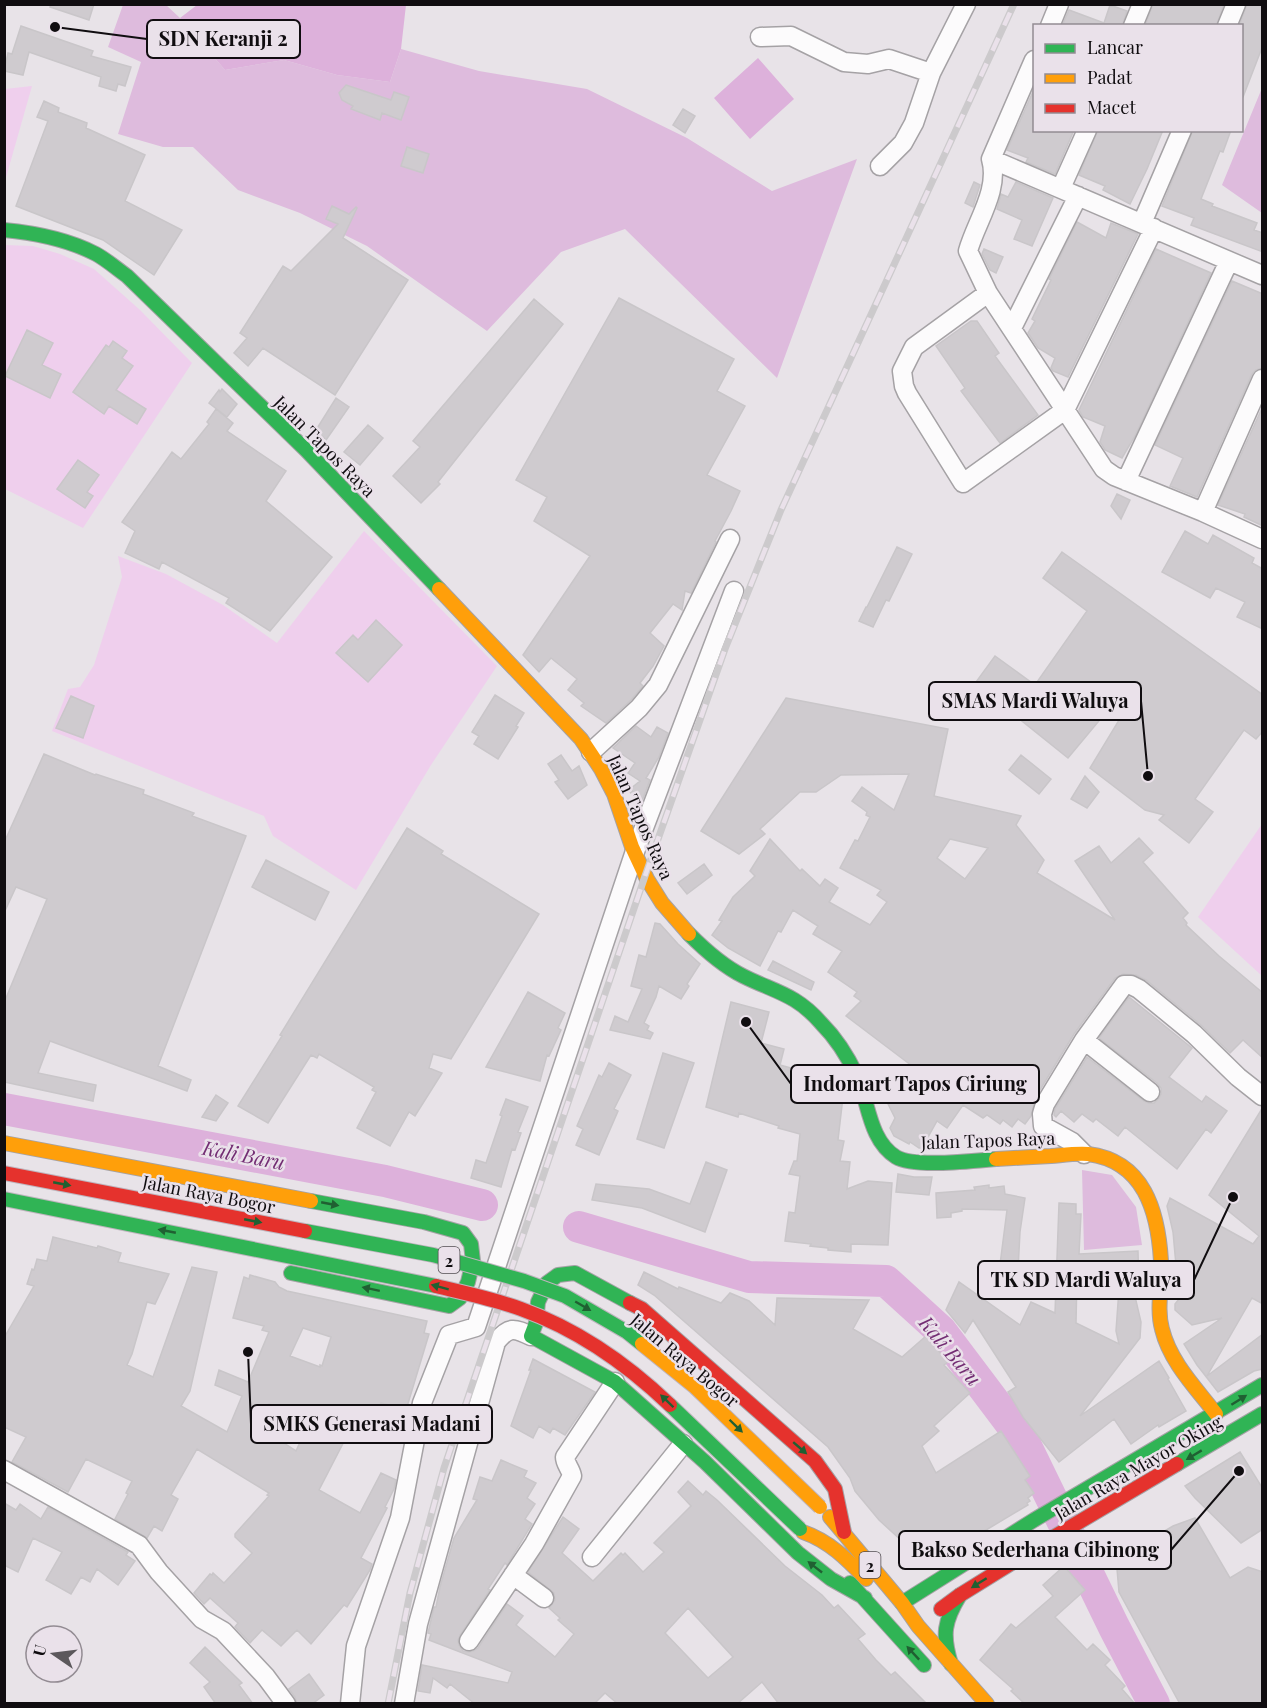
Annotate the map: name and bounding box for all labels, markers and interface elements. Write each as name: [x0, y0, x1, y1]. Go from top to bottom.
callout: SDN Keranji 2: [147, 20, 300, 58]
text: SDN Keranji 2: [158, 24, 288, 51]
legend: [1033, 24, 1243, 132]
text: Lancar: [1087, 35, 1143, 59]
text: Padat: [1087, 65, 1133, 89]
text: Macet: [1087, 95, 1136, 119]
street label: Jalan Tapos Raya: [268, 389, 381, 502]
callout: SMAS Mardi Waluya: [929, 682, 1141, 720]
text: SMAS Mardi Waluya: [941, 686, 1129, 713]
street label: Jalan Tapos Raya: [602, 750, 679, 883]
callout: Indomart Tapos Ciriung: [791, 1065, 1039, 1103]
text: Indomart Tapos Ciriung: [803, 1069, 1027, 1096]
street label: Jalan Tapos Raya: [919, 1126, 1056, 1154]
water label: Kali Baru: [200, 1133, 287, 1175]
street label: Jalan Raya Bogor: [140, 1169, 277, 1219]
one-way arrow: [53, 1180, 72, 1189]
one-way arrow: [321, 1200, 340, 1209]
one-way arrow: [244, 1217, 263, 1226]
one-way arrow: [157, 1226, 176, 1235]
road number: 2: [438, 1247, 460, 1273]
callout: TK SD Mardi Waluya: [978, 1261, 1194, 1299]
text: TK SD Mardi Waluya: [990, 1265, 1182, 1292]
one-way arrow: [431, 1281, 449, 1291]
one-way arrow: [361, 1284, 380, 1293]
one-way arrow: [575, 1301, 591, 1312]
street label: Jalan Raya Bogor: [625, 1307, 744, 1413]
water label: Kali Baru: [913, 1309, 988, 1391]
one-way arrow: [659, 1394, 674, 1408]
one-way arrow: [1231, 1394, 1247, 1405]
callout: SMKS Generasi Madani: [251, 1405, 492, 1443]
text: SMKS Generasi Madani: [263, 1409, 481, 1436]
street label: Jalan Raya Mayor Oking: [1049, 1409, 1227, 1525]
one-way arrow: [729, 1419, 744, 1433]
one-way arrow: [793, 1441, 808, 1455]
one-way arrow: [1185, 1450, 1202, 1460]
callout: Bakso Sederhana Cibinong: [899, 1531, 1171, 1569]
text: Bakso Sederhana Cibinong: [911, 1535, 1159, 1562]
road number: 2: [860, 1552, 880, 1578]
one-way arrow: [808, 1561, 823, 1573]
one-way arrow: [971, 1577, 988, 1588]
north arrow: [24, 1624, 84, 1684]
text: U: [27, 1642, 50, 1658]
one-way arrow: [907, 1646, 920, 1661]

